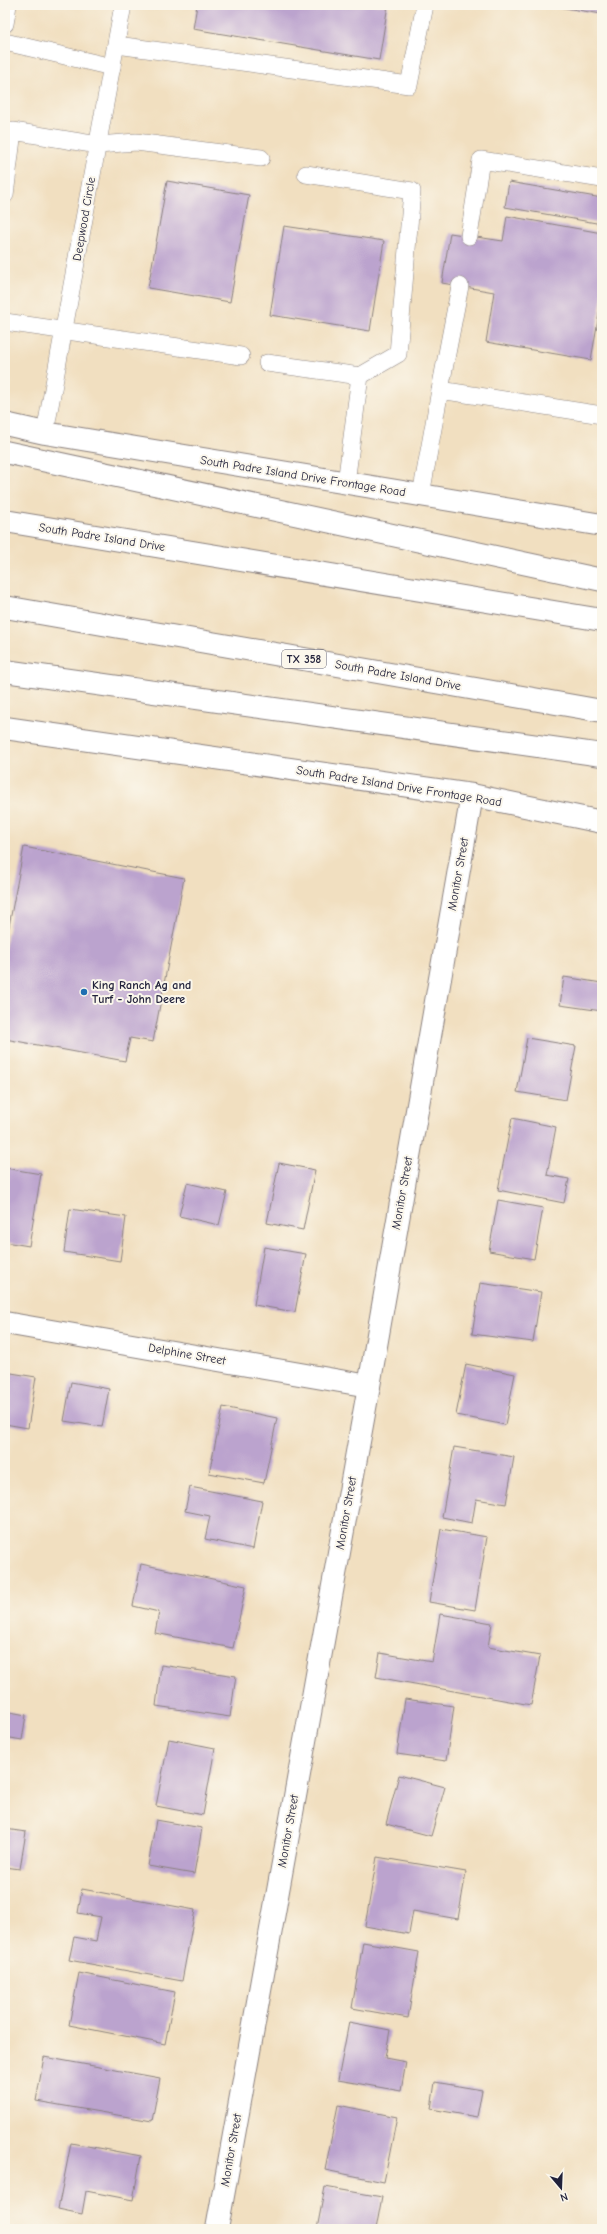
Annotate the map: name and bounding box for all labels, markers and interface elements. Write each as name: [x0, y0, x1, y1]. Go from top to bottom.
street label: Deepwood Circle: [70, 176, 98, 262]
street label: South Padre Island Drive Frontage Road: [199, 453, 407, 499]
street label: South Padre Island Drive: [38, 520, 166, 554]
road number: TX 358: [282, 650, 326, 668]
street label: South Padre Island Drive: [334, 657, 462, 693]
street label: South Padre Island Drive Frontage Road: [295, 763, 503, 809]
street label: Monitor Street: [445, 836, 471, 912]
place label: King Ranch Ag and Turf - John Deere: [92, 978, 191, 1006]
marker: King Ranch Ag and Turf - John Deere: [79, 987, 89, 997]
street label: Monitor Street: [389, 1155, 415, 1231]
street label: Delphine Street: [147, 1340, 227, 1368]
street label: Monitor Street: [333, 1475, 359, 1551]
street label: Monitor Street: [275, 1793, 301, 1869]
street label: Monitor Street: [218, 2112, 244, 2188]
north arrow: [541, 2168, 581, 2208]
text: N: [559, 2190, 570, 2204]

